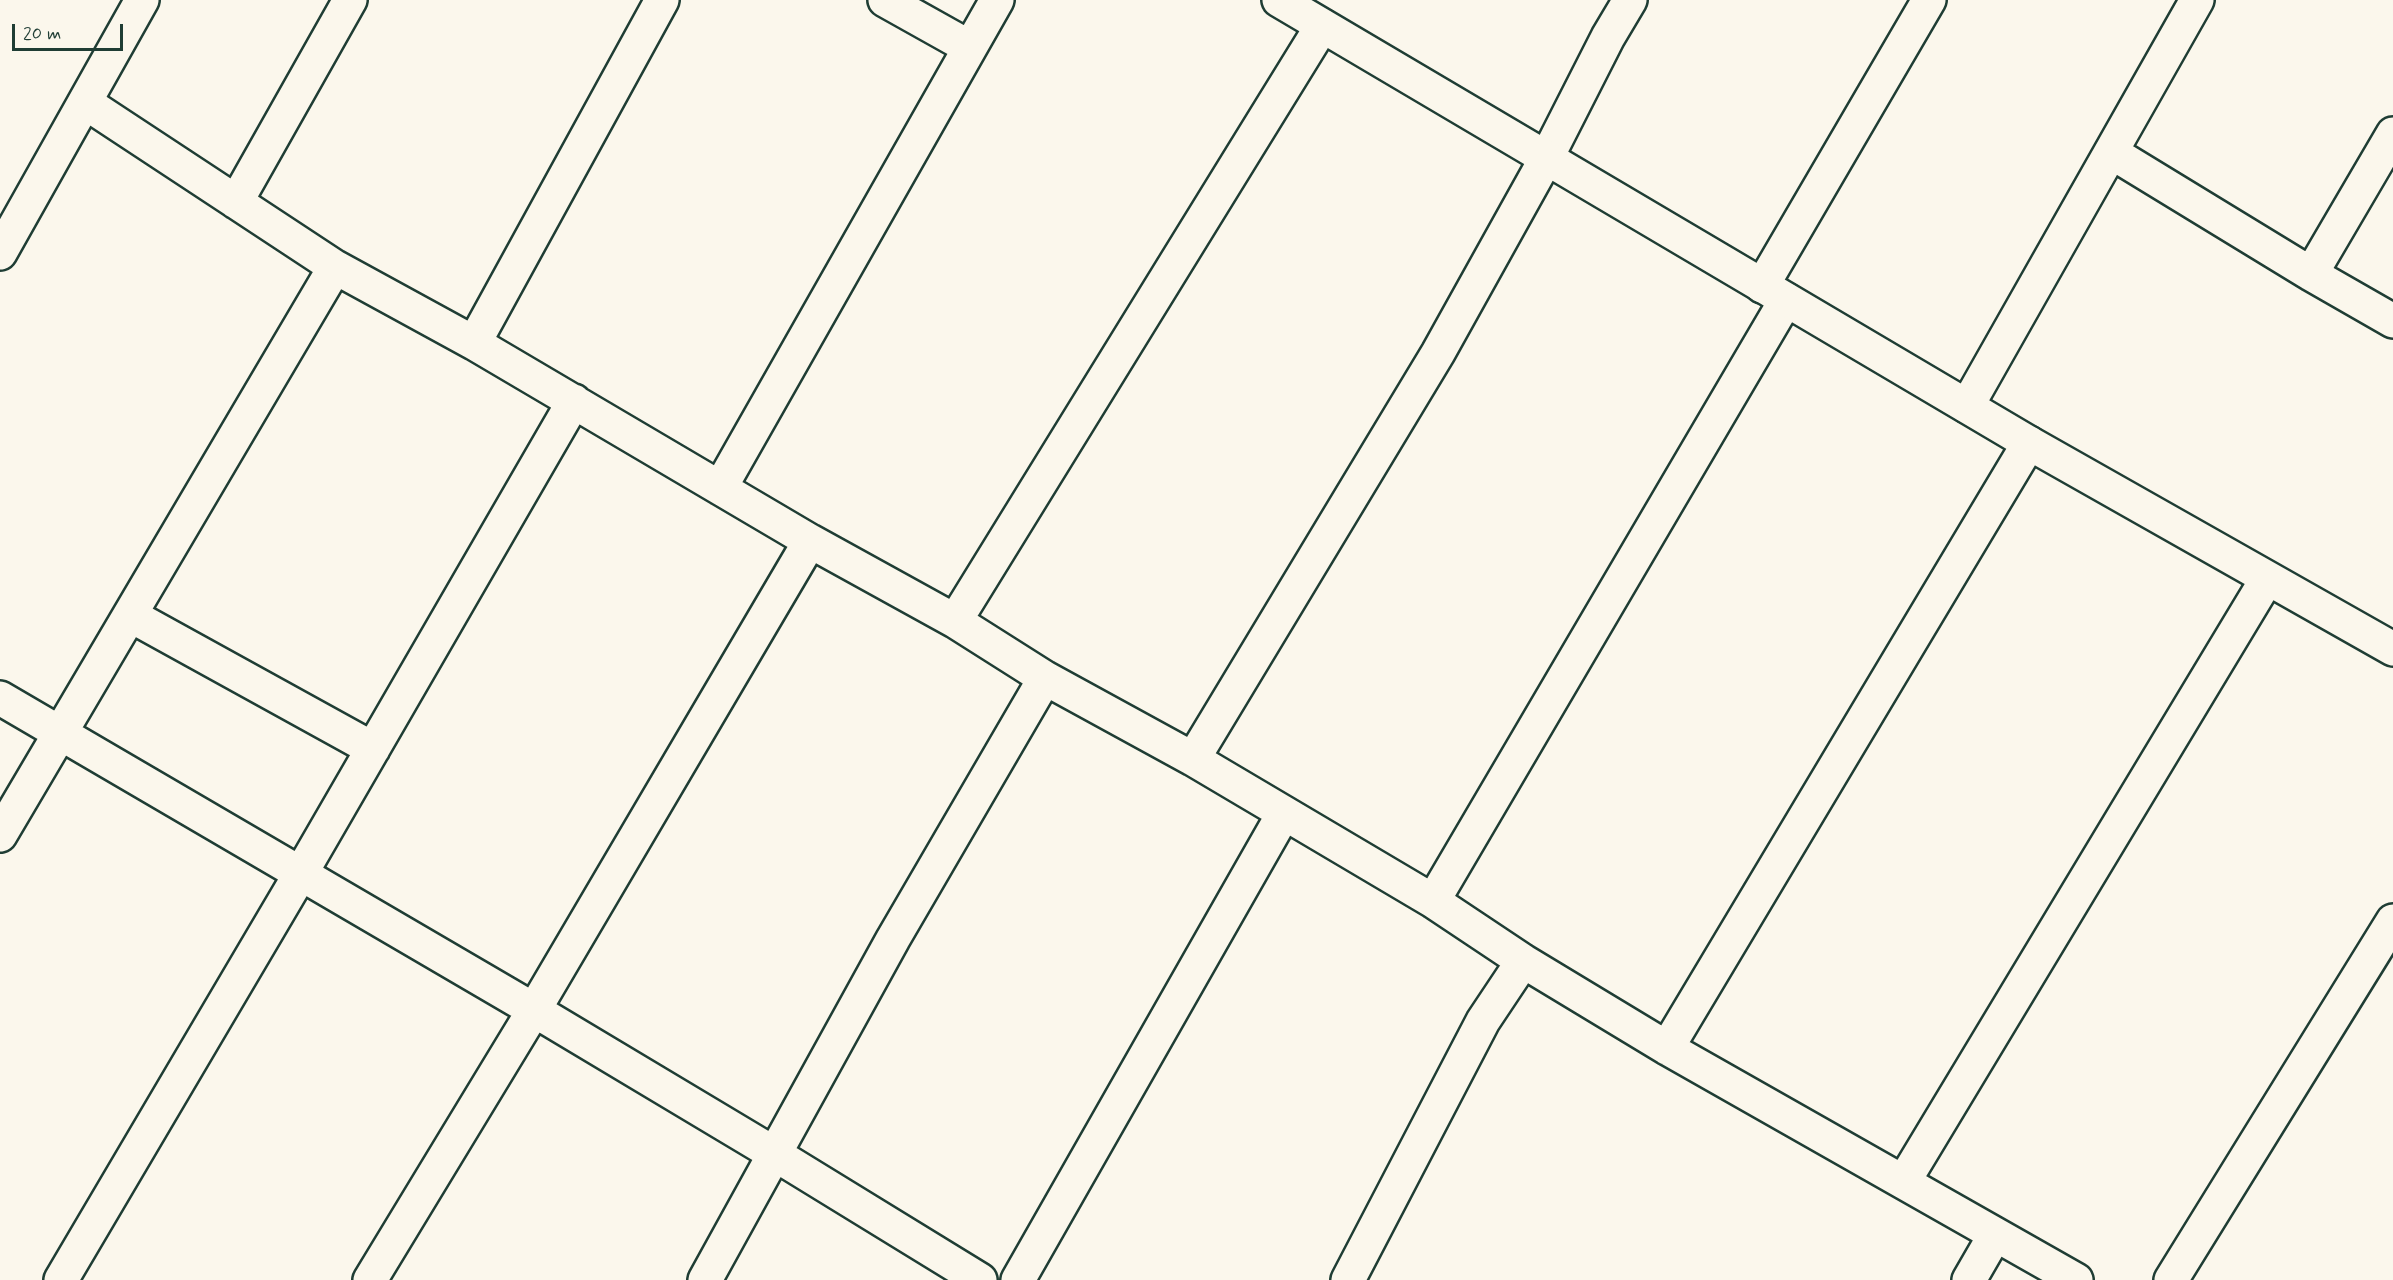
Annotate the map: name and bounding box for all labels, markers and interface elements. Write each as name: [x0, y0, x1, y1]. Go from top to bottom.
scale bar: [15, 12, 126, 50]
text: 20 m: [23, 22, 61, 46]

